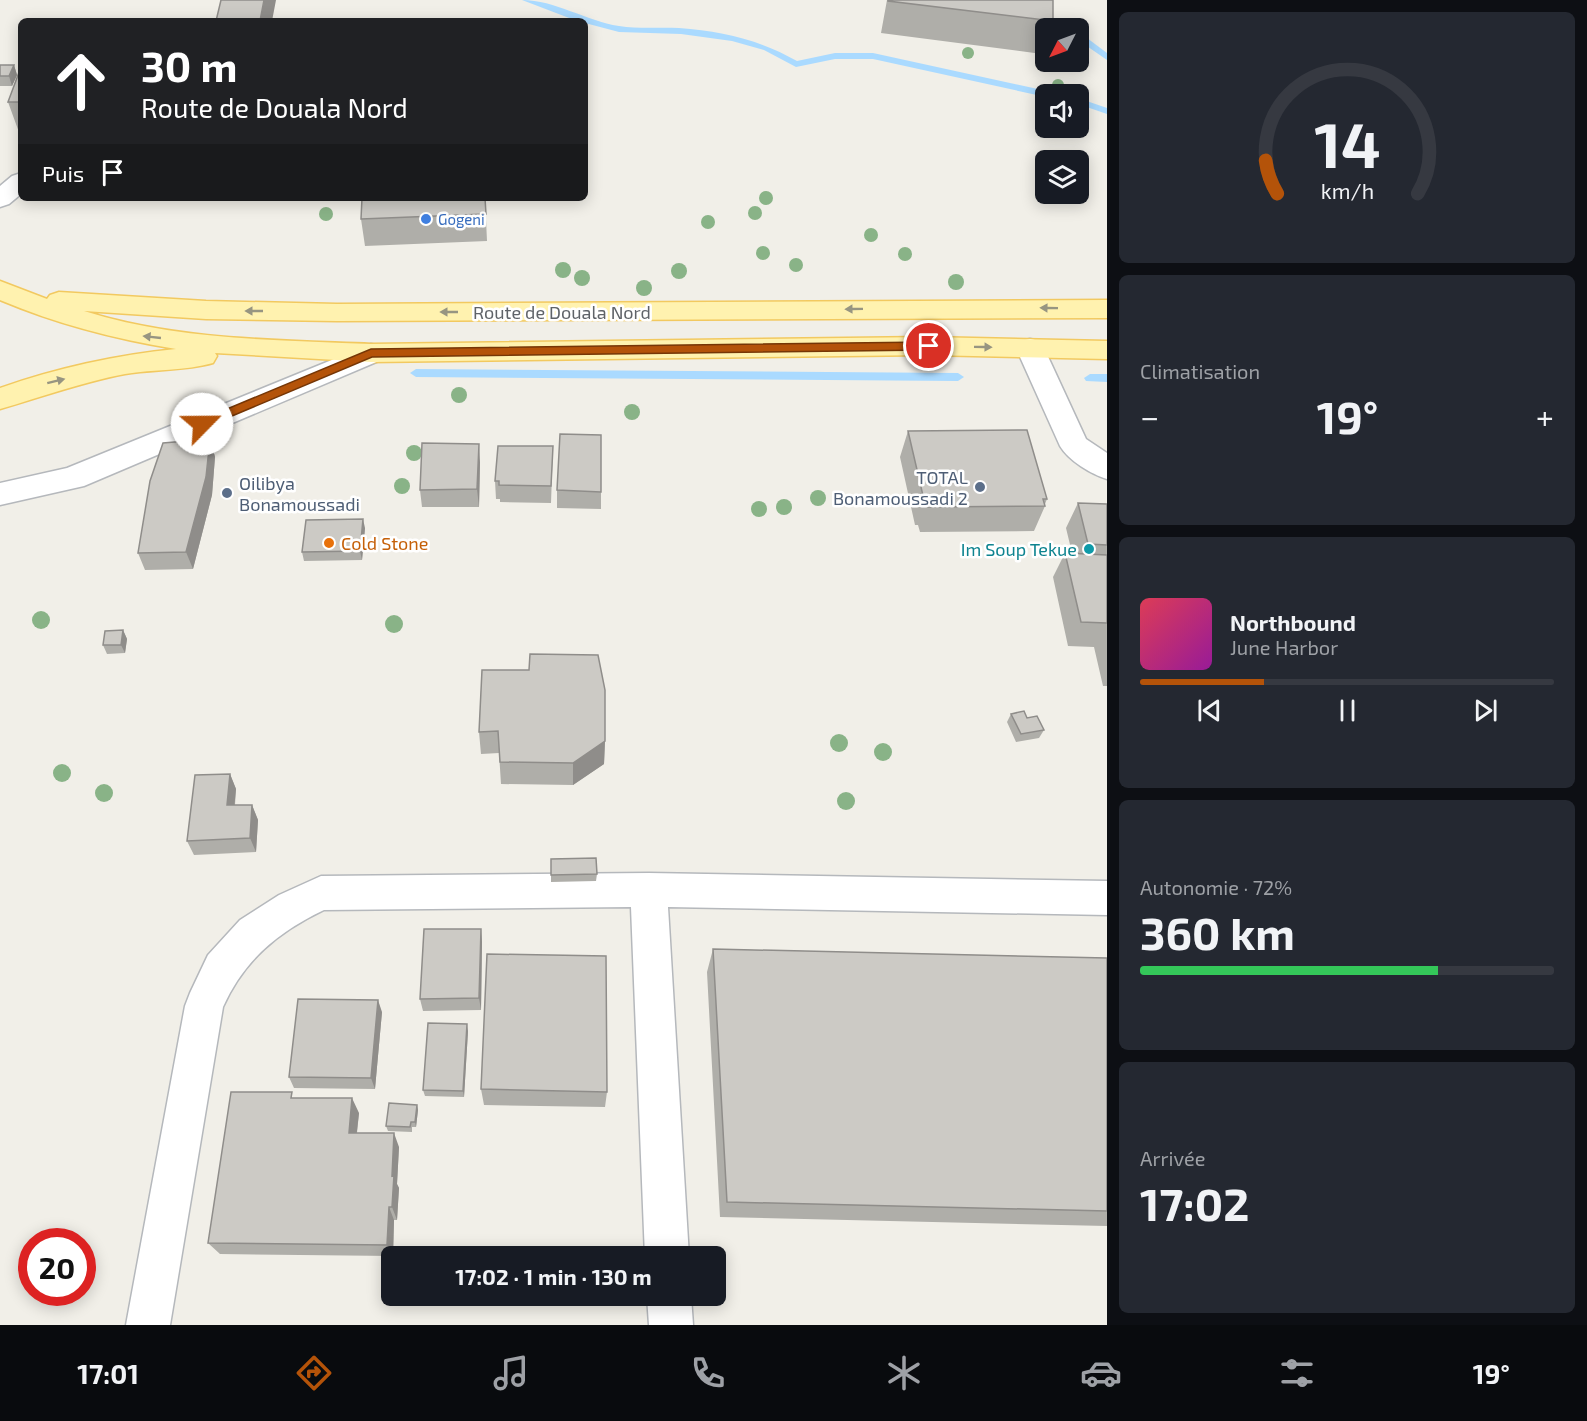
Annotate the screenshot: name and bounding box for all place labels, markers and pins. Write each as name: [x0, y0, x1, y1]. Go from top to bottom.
place label: Gogeni: [438, 210, 485, 228]
marker: Gogeni: [419, 212, 433, 226]
pin: [903, 320, 954, 371]
place label: TOTAL Bonamoussadi 2: [833, 466, 968, 509]
place label: Oilibya Bonamoussadi: [239, 472, 360, 515]
marker: TOTAL Bonamoussadi 2: [973, 480, 987, 494]
marker: Oilibya Bonamoussadi: [220, 486, 234, 500]
place label: Cold Stone: [341, 532, 428, 554]
marker: Cold Stone: [322, 536, 336, 550]
place label: Im Soup Tekue: [961, 538, 1077, 560]
marker: Im Soup Tekue: [1082, 542, 1096, 556]

